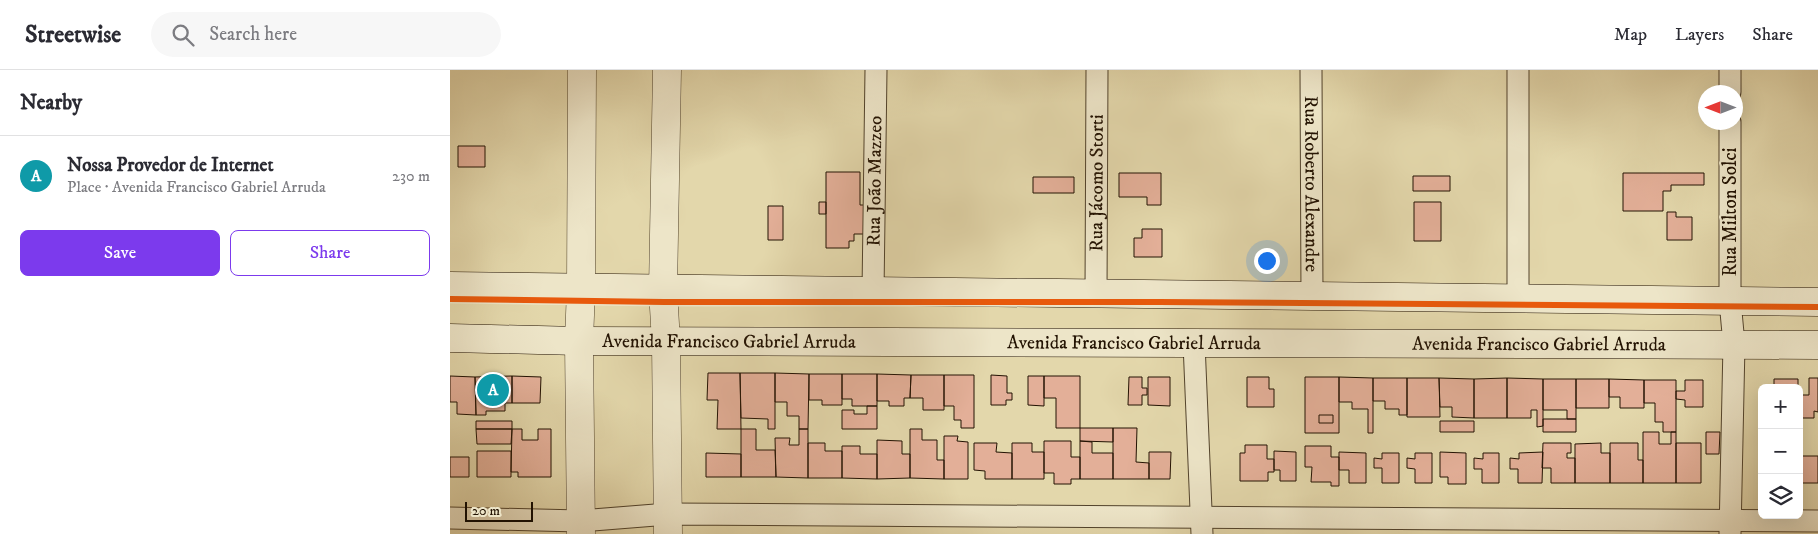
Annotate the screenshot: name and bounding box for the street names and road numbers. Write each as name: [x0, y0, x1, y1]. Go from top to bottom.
street label: Rua Roberto Alexandre: [1300, 96, 1323, 272]
street label: Rua Jácomo Storti: [1085, 114, 1108, 252]
street label: Rua João Mazzeo: [862, 115, 887, 247]
street label: Rua Milton Solci: [1719, 147, 1742, 277]
street label: Avenida Francisco Gabriel Arruda: [602, 330, 856, 353]
street label: Avenida Francisco Gabriel Arruda: [1007, 331, 1261, 355]
street label: Avenida Francisco Gabriel Arruda: [1412, 332, 1666, 356]

